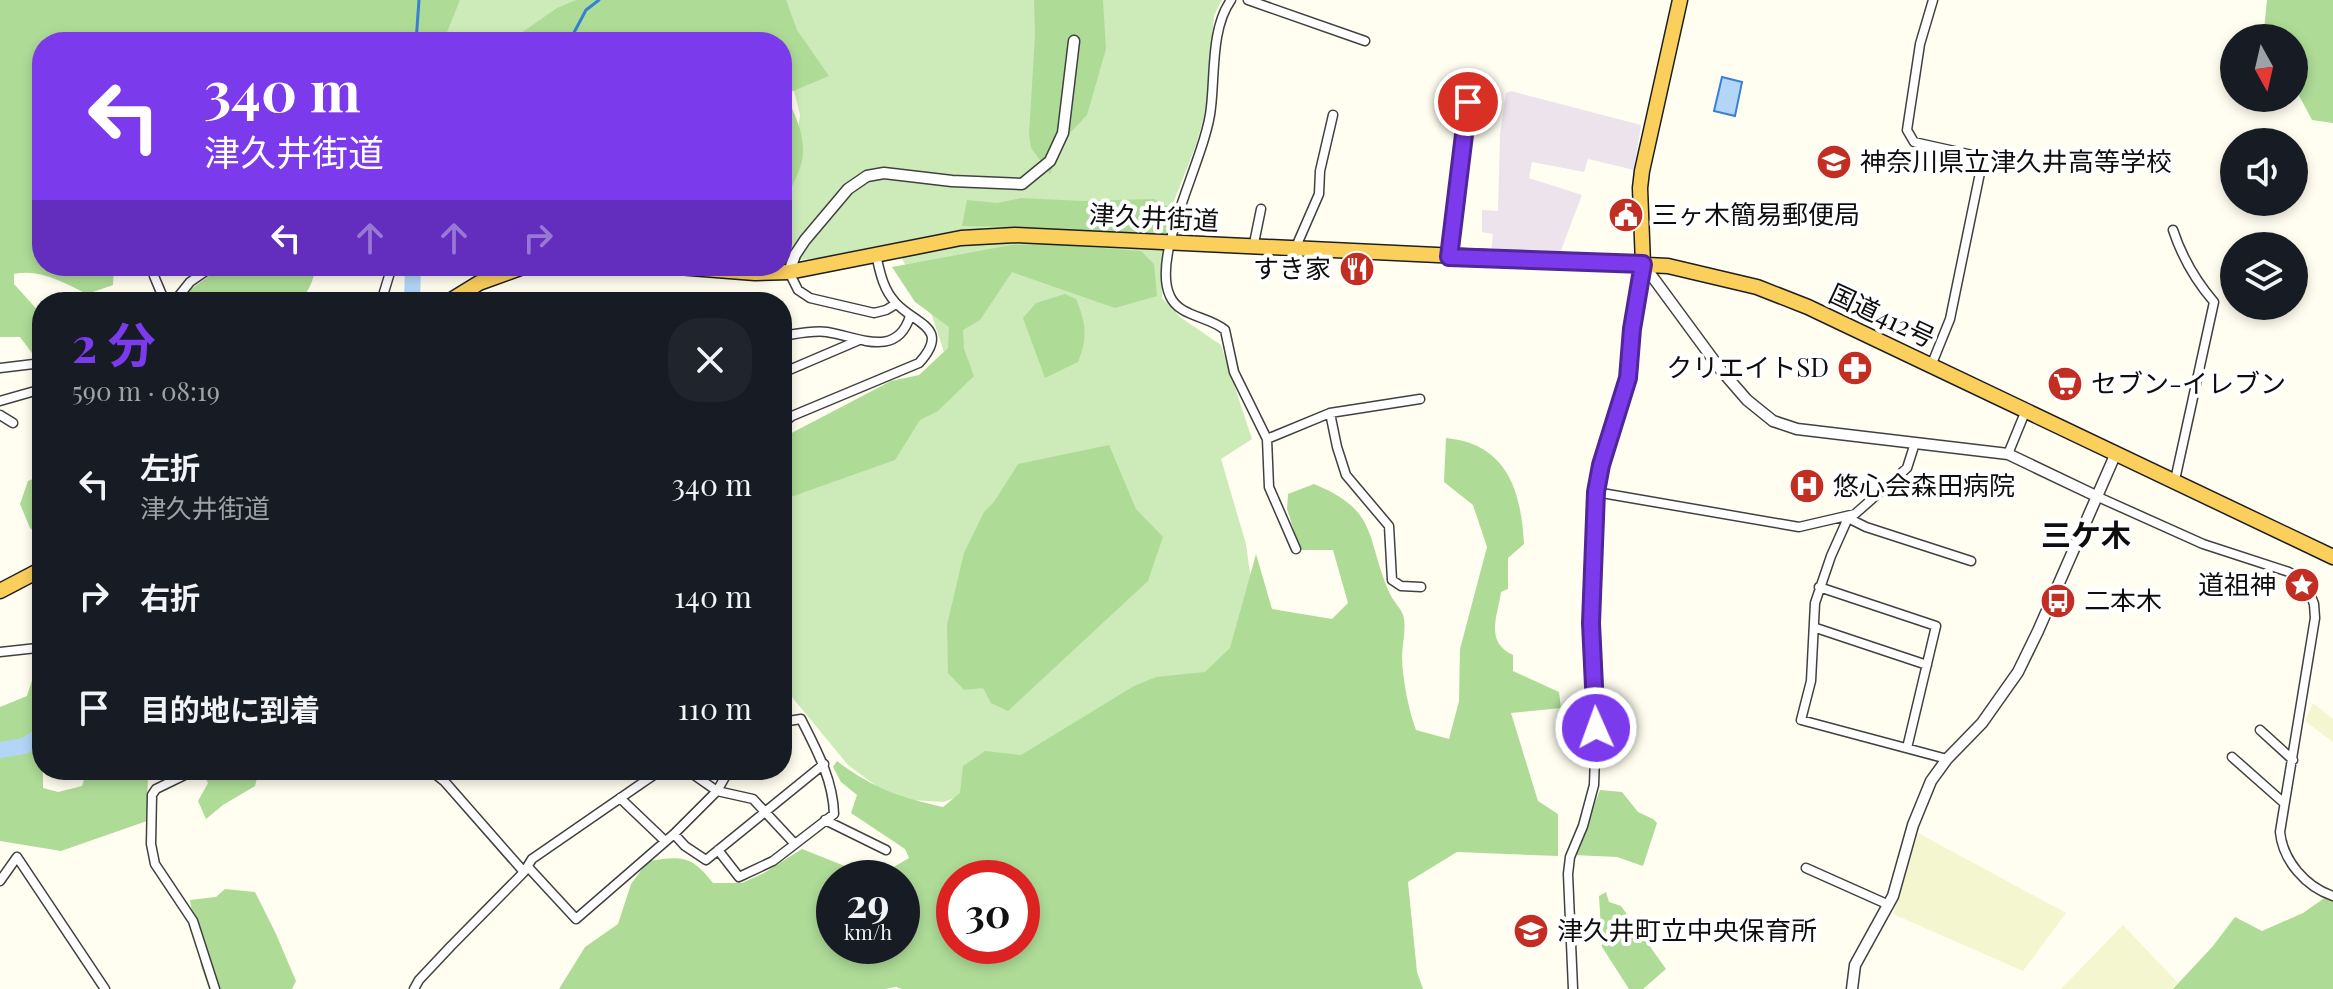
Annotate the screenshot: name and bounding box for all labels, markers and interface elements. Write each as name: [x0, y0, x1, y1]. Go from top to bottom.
north arrow: [2220, 24, 2308, 112]
map controls: [2220, 24, 2308, 320]
text: 340 m: [204, 52, 361, 127]
icon: left: [72, 64, 176, 168]
pin: [1434, 68, 1502, 136]
icon: arrive: [1446, 80, 1490, 124]
text: 津久井街道: [204, 127, 384, 175]
button: sound: [2220, 128, 2308, 216]
school or university icon: 神奈川県立津久井高等学校: [1815, 143, 1853, 181]
place label: 神奈川県立津久井高等学校: [1860, 143, 2172, 178]
street label: 津久井街道: [1088, 196, 1220, 237]
public building icon: 三ヶ木簡易郵便局: [1607, 196, 1645, 234]
place label: 三ヶ木簡易郵便局: [1652, 196, 1860, 231]
icon: left: [264, 216, 308, 260]
icon: ahead: [348, 216, 392, 260]
icon: ahead: [432, 216, 476, 260]
icon: right: [516, 216, 560, 260]
button: layers: [2220, 232, 2308, 320]
place label: すき家: [1253, 250, 1331, 285]
restaurant icon: すき家: [1338, 250, 1376, 288]
street label: 国道412号: [1824, 275, 1941, 354]
text: 2 分: [72, 311, 156, 375]
button: close: [668, 318, 752, 402]
place label: クリエイトSD: [1666, 349, 1829, 384]
pharmacy icon: クリエイトSD: [1836, 349, 1874, 387]
supermarket icon: セブン-イレブン: [2046, 365, 2084, 403]
place label: セブン-イレブン: [2091, 365, 2286, 400]
text: 590 m · 08:19: [72, 373, 220, 408]
text: 左折: [140, 447, 200, 487]
icon: left: [72, 462, 116, 506]
text: 340 m: [672, 464, 752, 504]
hospital icon: 悠心会森田病院: [1788, 467, 1826, 505]
place label: 悠心会森田病院: [1833, 467, 2015, 502]
text: 津久井街道: [140, 490, 270, 525]
district label: 三ケ木: [2041, 514, 2131, 554]
place label: 道祖神: [2198, 566, 2276, 601]
place icon: 道祖神: [2283, 566, 2321, 604]
icon: right: [72, 574, 116, 618]
text: 140 m: [674, 576, 752, 616]
text: 右折: [140, 577, 200, 617]
bus stop icon: 二本木: [2039, 582, 2077, 620]
place label: 二本木: [2084, 582, 2162, 617]
icon: arrive: [72, 686, 116, 730]
position arrow: [1554, 686, 1638, 770]
text: 110 m: [678, 688, 752, 728]
text: 目的地に到着: [140, 689, 320, 729]
speed limit sign: 30: [936, 860, 1040, 964]
text: 29: [846, 875, 890, 928]
school or university icon: 津久井町立中央保育所: [1512, 912, 1550, 950]
place label: 津久井町立中央保育所: [1557, 912, 1817, 947]
text: km/h: [844, 918, 892, 945]

